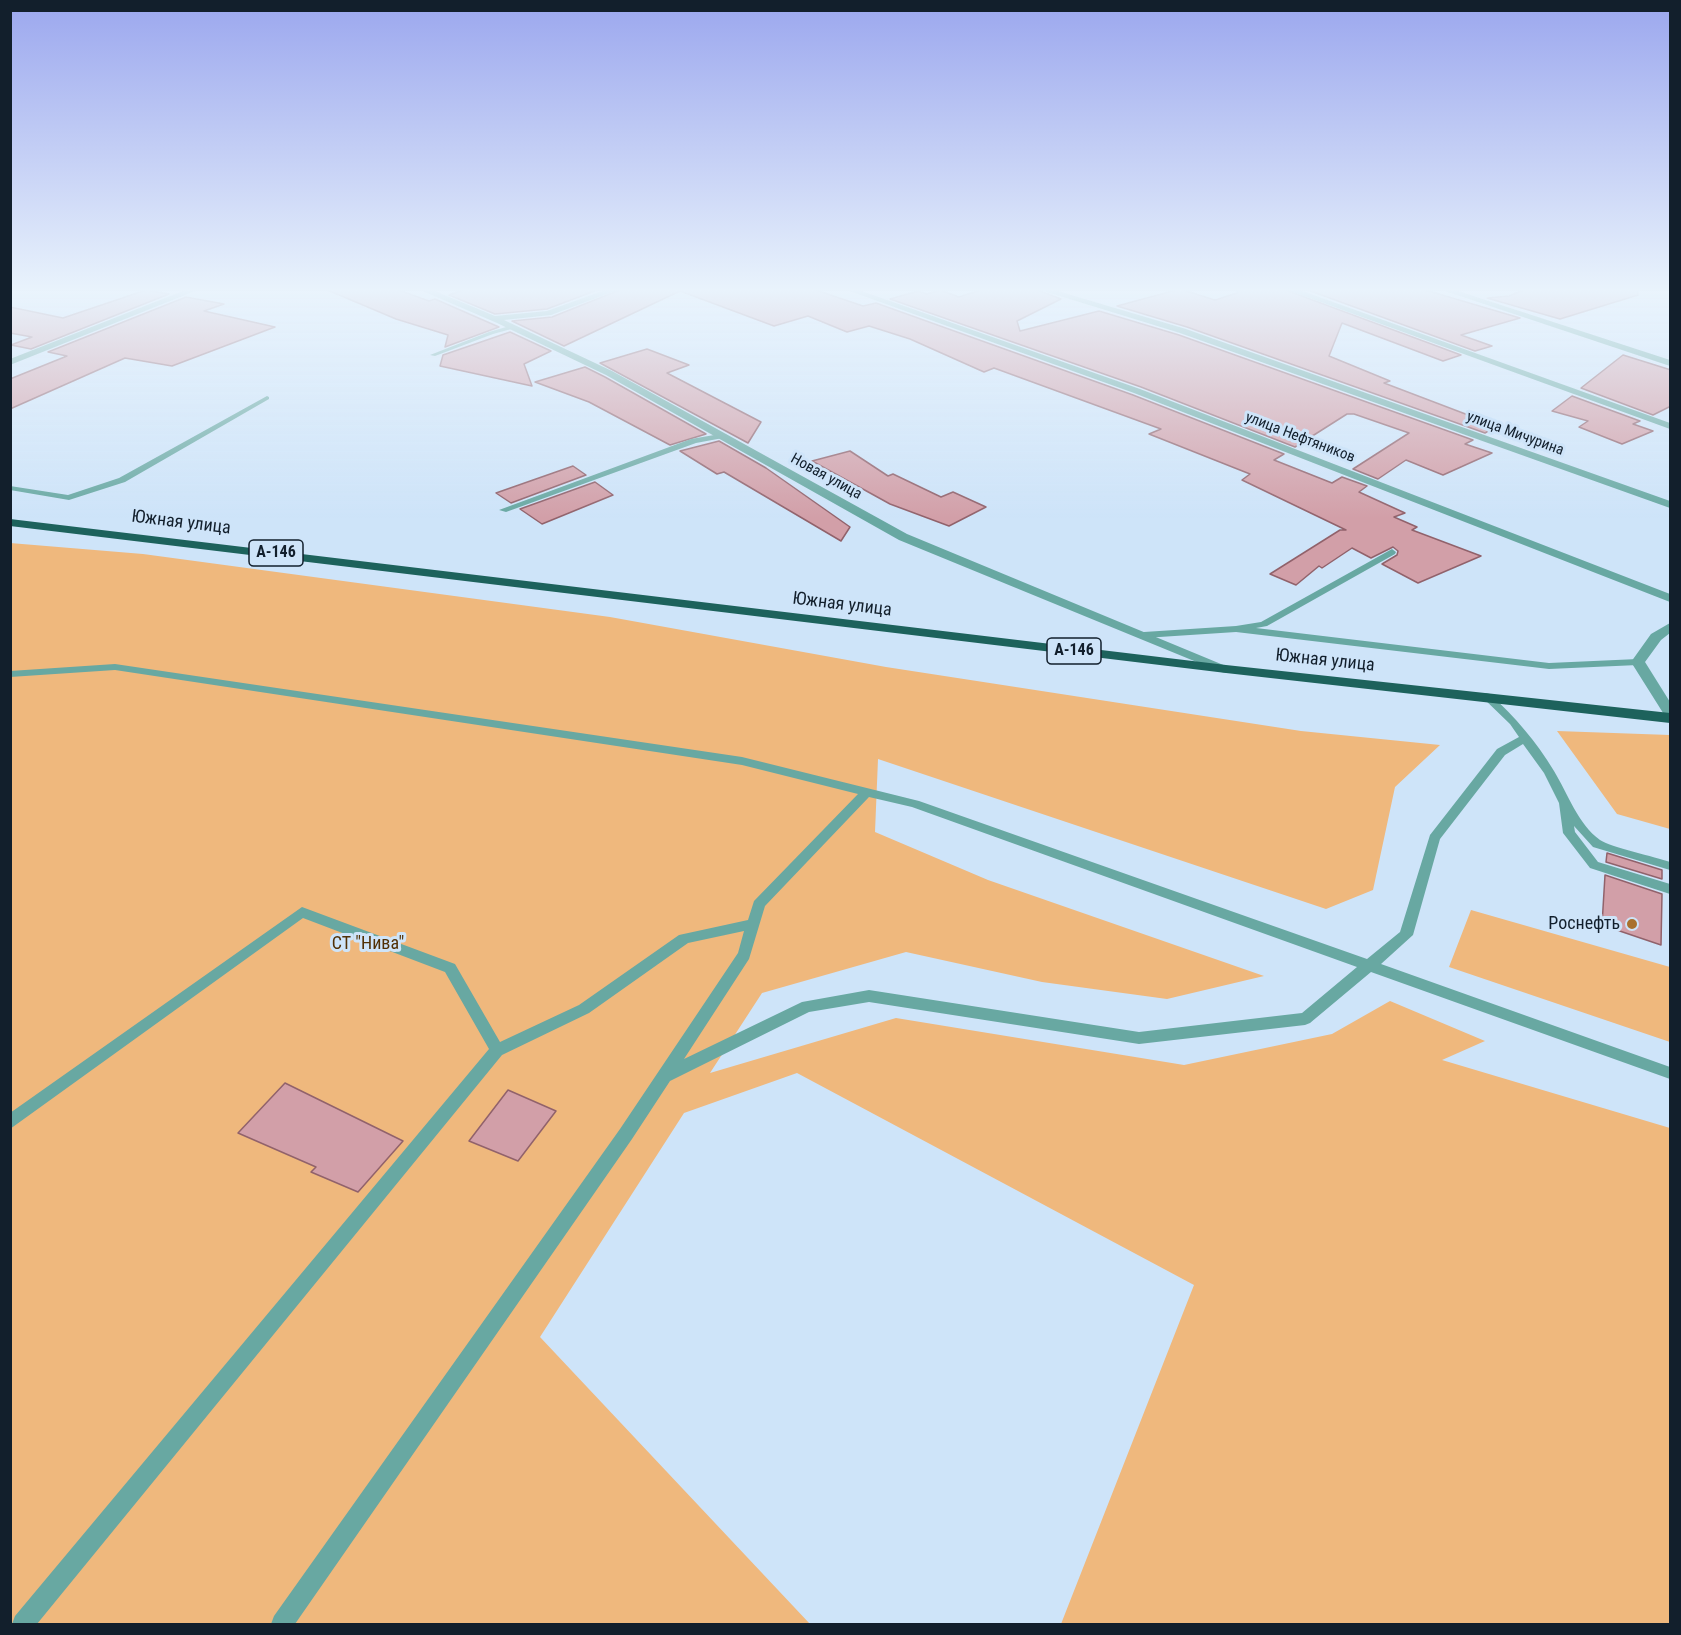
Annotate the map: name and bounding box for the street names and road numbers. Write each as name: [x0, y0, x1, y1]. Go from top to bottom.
street label: улица Мичурина: [1464, 408, 1566, 460]
street label: улица Нефтяников: [1243, 409, 1357, 467]
street label: Новая улица: [787, 450, 865, 504]
street label: Южная улица: [130, 506, 232, 540]
road number: А-146: [249, 540, 303, 566]
street label: Южная улица: [791, 588, 893, 622]
road number: А-146: [1047, 638, 1101, 664]
street label: Южная улица: [1274, 645, 1376, 677]

